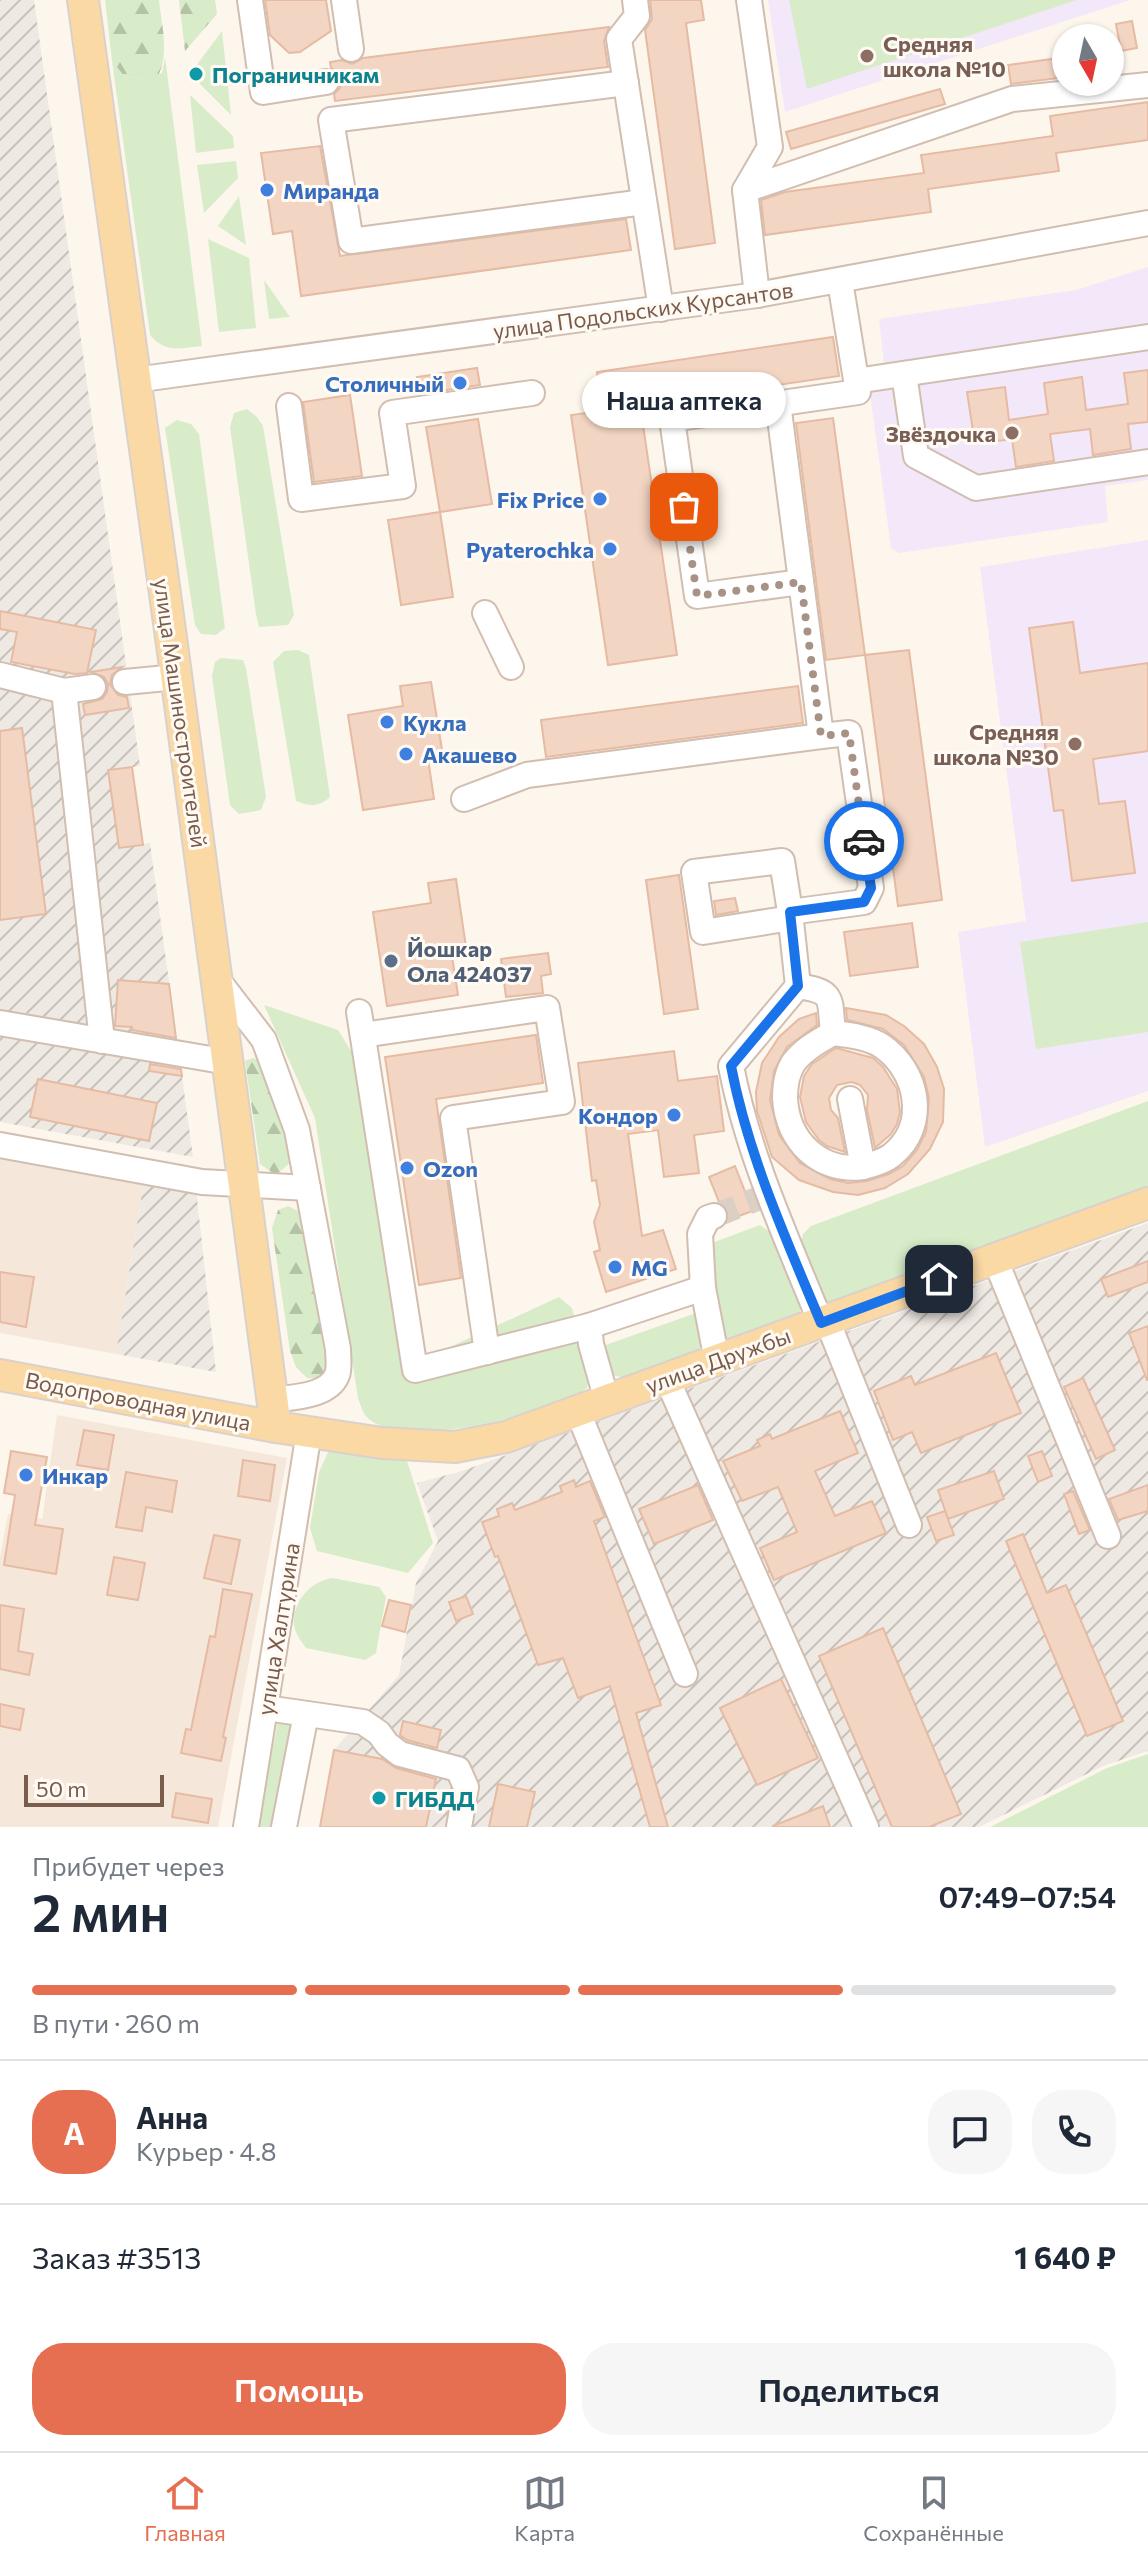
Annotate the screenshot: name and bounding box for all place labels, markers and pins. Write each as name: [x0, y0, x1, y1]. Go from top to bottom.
place label: Средняя школа №10: [883, 30, 1006, 82]
marker: Средняя школа №10: [858, 47, 876, 65]
place label: Пограничникам: [212, 61, 379, 88]
marker: Пограничникам: [187, 65, 205, 83]
place label: Миранда: [283, 177, 379, 204]
marker: Миранда: [258, 181, 276, 199]
place label: Столичный: [325, 370, 444, 397]
callout: Наша аптека: [582, 371, 786, 427]
marker: Столичный: [451, 374, 469, 392]
place label: Звёздочка: [886, 420, 996, 447]
marker: Звёздочка: [1003, 424, 1021, 442]
pin: [650, 473, 718, 541]
place label: Fix Price: [497, 486, 584, 513]
marker: Fix Price: [591, 490, 609, 508]
place label: Pyaterochka: [466, 536, 594, 563]
marker: Pyaterochka: [601, 540, 619, 558]
place label: Кукла: [403, 709, 466, 736]
marker: Кукла: [378, 713, 396, 731]
place label: Средняя школа №30: [933, 718, 1059, 770]
marker: Средняя школа №30: [1066, 735, 1084, 753]
place label: Акашево: [422, 741, 517, 768]
marker: Акашево: [397, 745, 415, 763]
place label: Йошкар Ола 424037: [407, 935, 532, 987]
marker: Йошкар Ола 424037: [382, 952, 400, 970]
place label: Кондор: [578, 1102, 658, 1129]
marker: Кондор: [665, 1106, 683, 1124]
place label: Ozon: [423, 1155, 478, 1182]
marker: Ozon: [398, 1159, 416, 1177]
pin: [905, 1245, 973, 1313]
place label: MG: [631, 1254, 668, 1281]
marker: MG: [606, 1258, 624, 1276]
place label: Инкар: [42, 1462, 108, 1489]
marker: Инкар: [17, 1466, 35, 1484]
place label: ГИБДД: [395, 1785, 475, 1812]
marker: ГИБДД: [370, 1789, 388, 1807]

